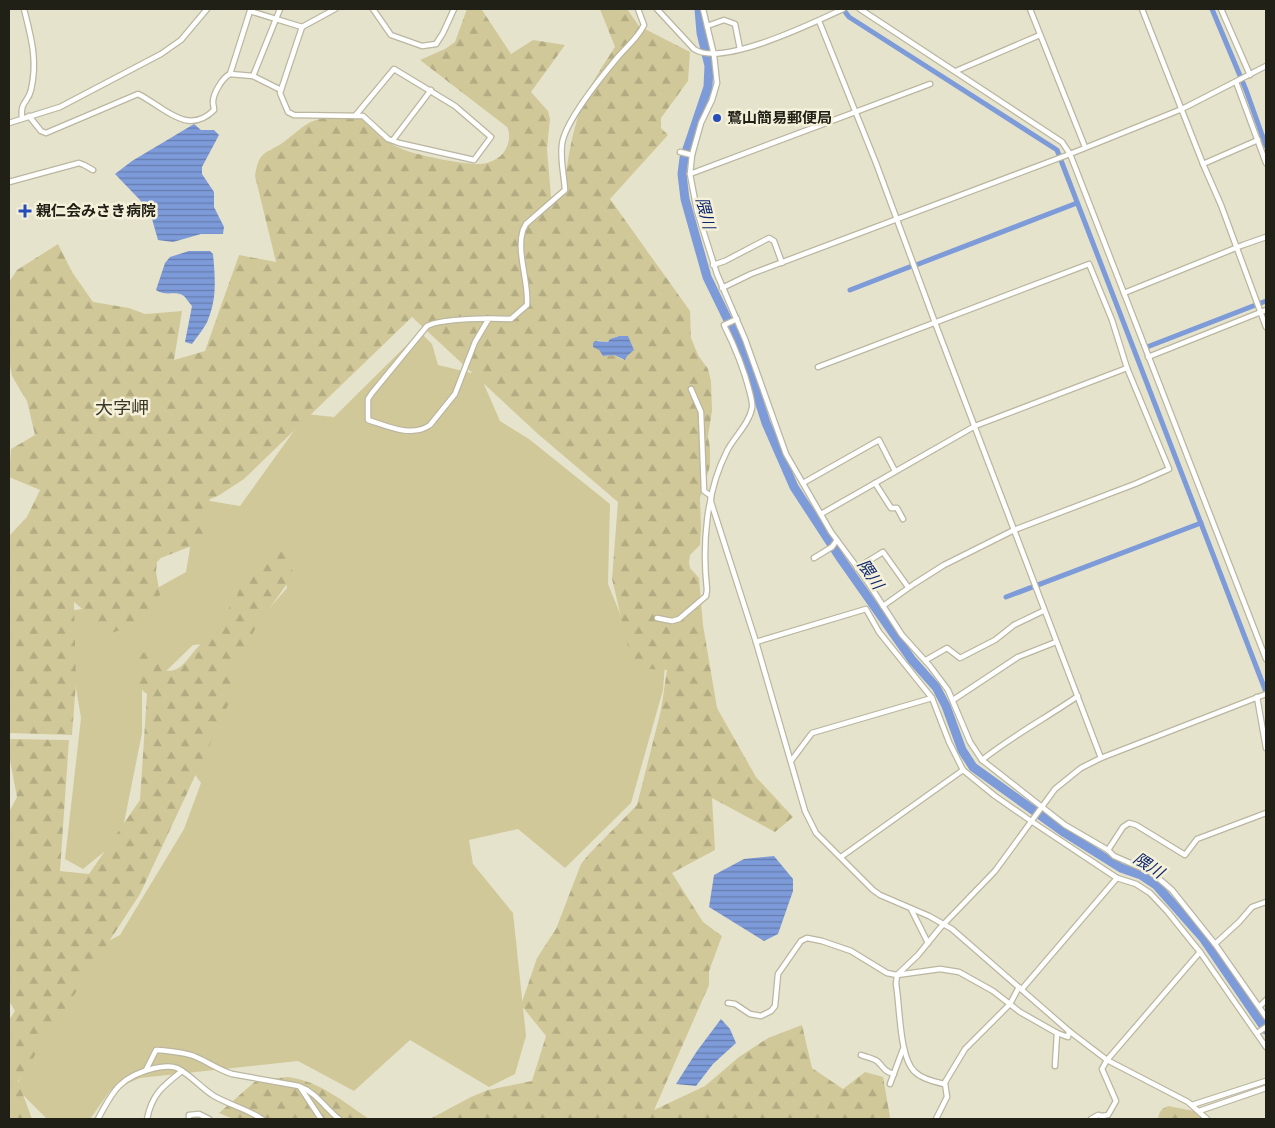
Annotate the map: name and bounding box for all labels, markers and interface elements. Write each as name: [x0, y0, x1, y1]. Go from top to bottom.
place label: 鷺山簡易郵便局: [727, 108, 832, 127]
marker: 鷺山簡易郵便局: [711, 112, 723, 124]
water label: 隈川: [692, 195, 720, 233]
place label: 親仁会みさき病院: [36, 201, 156, 220]
marker: 親仁会みさき病院: [18, 204, 32, 218]
district label: 大字岬: [95, 396, 149, 419]
water label: 隈川: [854, 555, 889, 595]
water label: 隈川: [1130, 848, 1170, 883]

